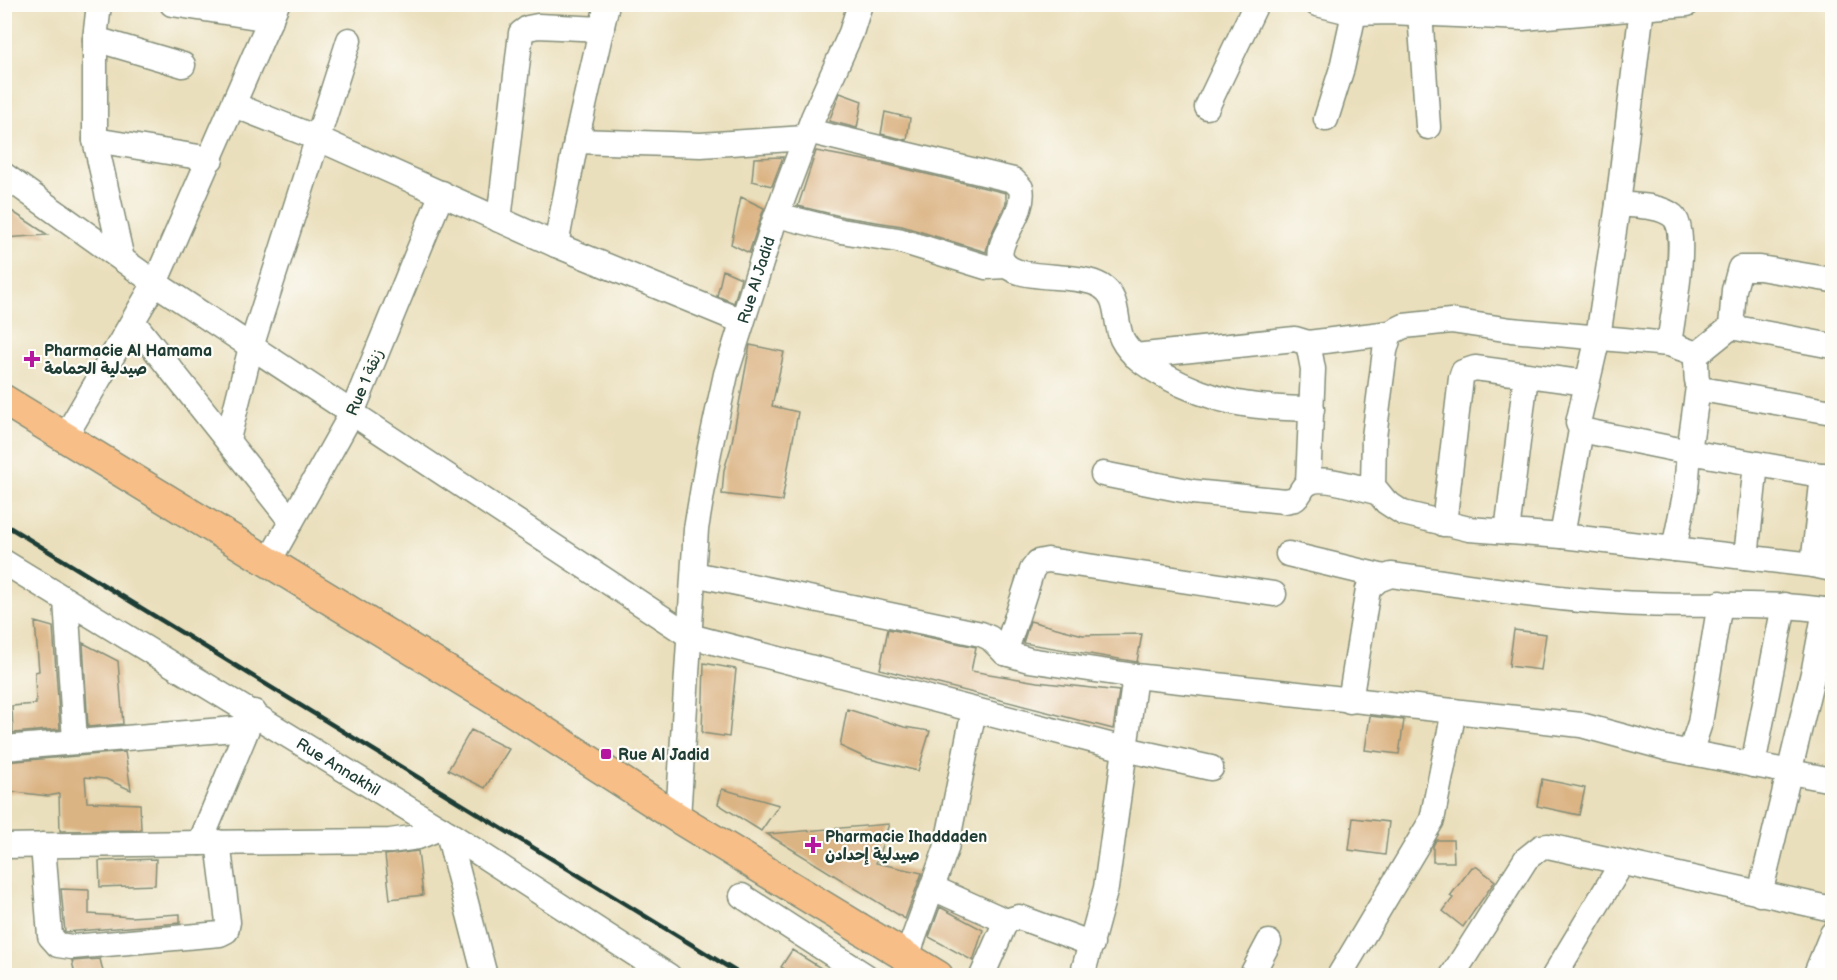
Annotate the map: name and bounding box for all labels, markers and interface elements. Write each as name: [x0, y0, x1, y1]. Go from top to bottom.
street label: Rue Al Jadid: [734, 235, 780, 326]
place label: Pharmacie Al Hamama صيدلية الحمامة: [44, 342, 212, 379]
street label: Rue 1 زنقة: [343, 346, 388, 419]
marker: Pharmacie Al Hamama صيدلية الحمامة: [25, 352, 39, 366]
street label: Rue Annakhil: [292, 735, 383, 800]
place label: Rue Al Jadid: [618, 746, 709, 765]
marker: Rue Al Jadid: [599, 747, 613, 761]
place label: Pharmacie Ihaddaden صيدلية إحدادن: [825, 828, 987, 865]
marker: Pharmacie Ihaddaden صيدلية إحدادن: [806, 838, 820, 852]

